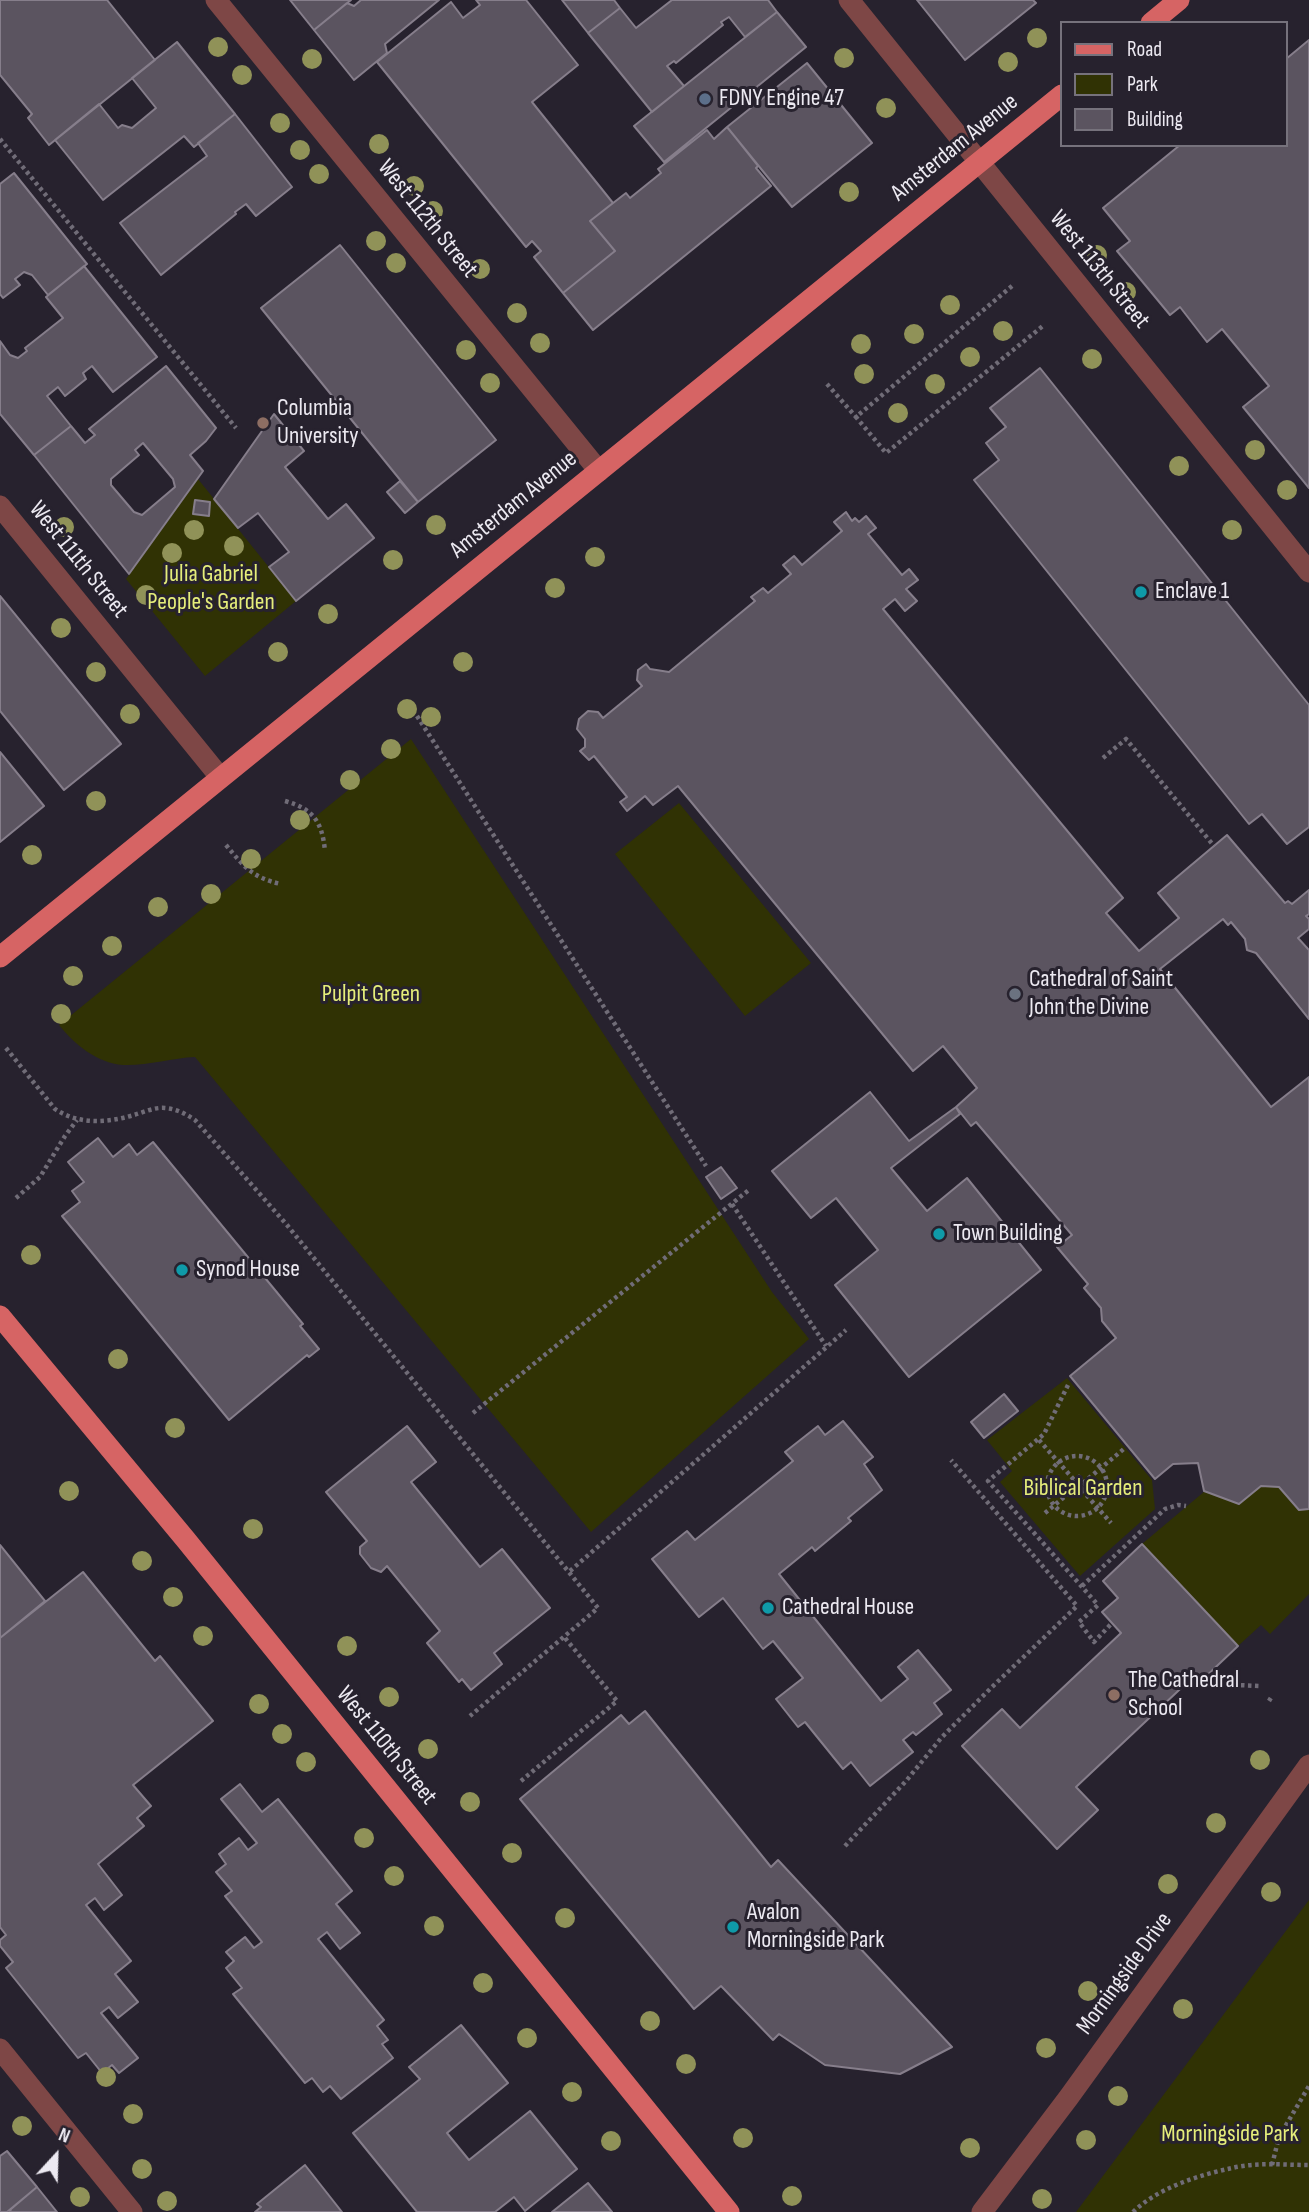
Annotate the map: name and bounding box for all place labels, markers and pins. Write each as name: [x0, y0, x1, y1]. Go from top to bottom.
place label: FDNY Engine 47: [719, 85, 844, 113]
marker: FDNY Engine 47: [697, 91, 713, 107]
place label: Columbia University: [277, 395, 359, 451]
marker: Columbia University: [255, 415, 271, 431]
place label: Enclave 1: [1155, 578, 1229, 606]
marker: Enclave 1: [1133, 584, 1149, 600]
place label: Cathedral of Saint John the Divine: [1029, 966, 1173, 1022]
marker: Cathedral of Saint John the Divine: [1007, 986, 1023, 1002]
place label: Town Building: [953, 1220, 1063, 1248]
marker: Town Building: [931, 1226, 947, 1242]
place label: Synod House: [196, 1256, 300, 1284]
marker: Synod House: [174, 1262, 190, 1278]
place label: Cathedral House: [782, 1594, 914, 1622]
marker: Cathedral House: [760, 1600, 776, 1616]
place label: The Cathedral School: [1128, 1667, 1239, 1723]
marker: The Cathedral School: [1106, 1687, 1122, 1703]
place label: Avalon Morningside Park: [747, 1899, 884, 1955]
marker: Avalon Morningside Park: [725, 1919, 741, 1935]

